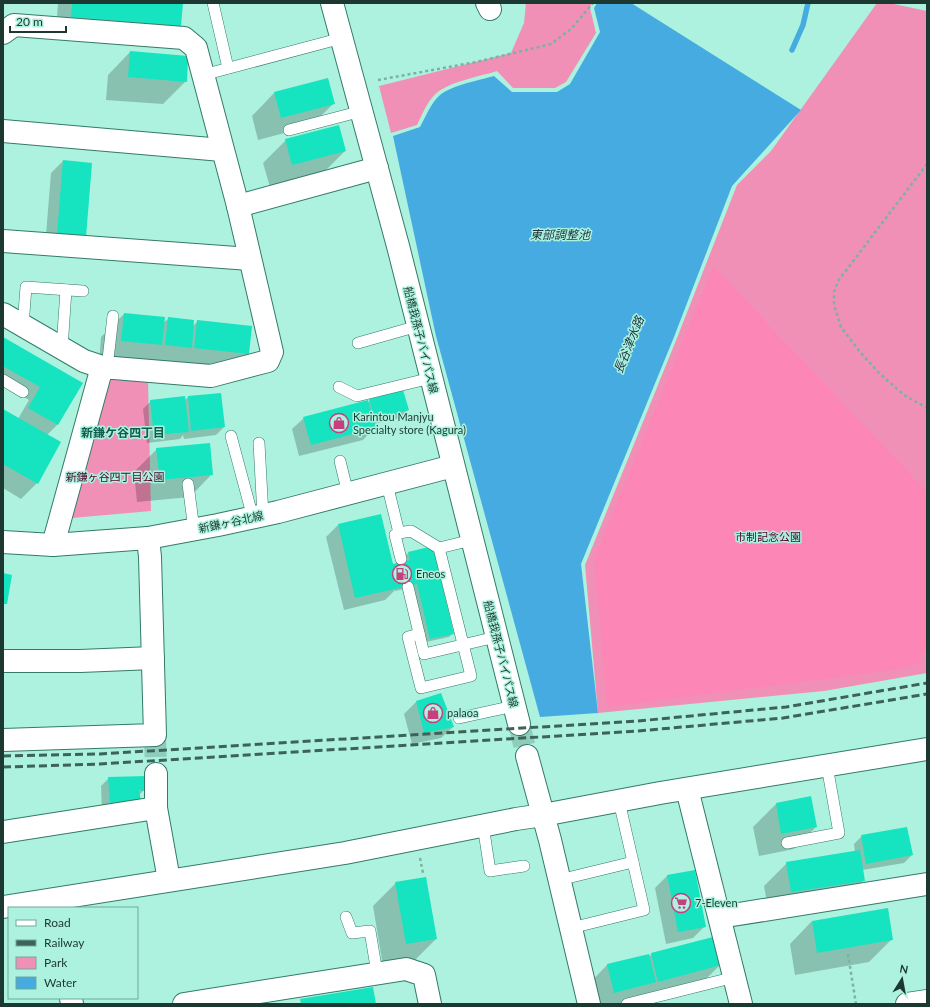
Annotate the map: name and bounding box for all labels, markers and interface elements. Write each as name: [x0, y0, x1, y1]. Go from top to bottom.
scale bar: [10, 8, 66, 34]
text: 20 m: [16, 14, 43, 29]
water label: 東部調整池: [530, 227, 591, 242]
street label: 船橋我孫子バイパス線: [402, 285, 441, 395]
water label: 長谷津水路: [610, 313, 647, 375]
place label: Karintou Manjyu Specialty store (Kagura): [353, 410, 466, 436]
shop icon: Karintou Manjyu Specialty store (Kagura): [328, 412, 350, 434]
district label: 新鎌ケ谷四丁目: [81, 425, 165, 440]
park label: 新鎌ヶ谷四丁目公園: [66, 470, 165, 483]
street label: 新鎌ヶ谷北線: [197, 508, 265, 535]
park label: 市制記念公園: [735, 530, 801, 543]
fuel station icon: Eneos: [391, 563, 413, 585]
place label: Eneos: [416, 567, 445, 580]
street label: 船橋我孫子バイパス線: [482, 599, 521, 709]
shop icon: palaoa: [422, 702, 444, 724]
place label: palaoa: [447, 706, 478, 719]
supermarket icon: 7-Eleven: [670, 892, 692, 914]
place label: 7-Eleven: [695, 896, 738, 909]
legend: [8, 907, 138, 999]
text: Road: [44, 915, 71, 930]
text: Railway: [44, 935, 85, 950]
text: Park: [44, 955, 68, 970]
north arrow: [882, 959, 922, 999]
text: N: [899, 962, 909, 976]
text: Water: [44, 975, 77, 990]

